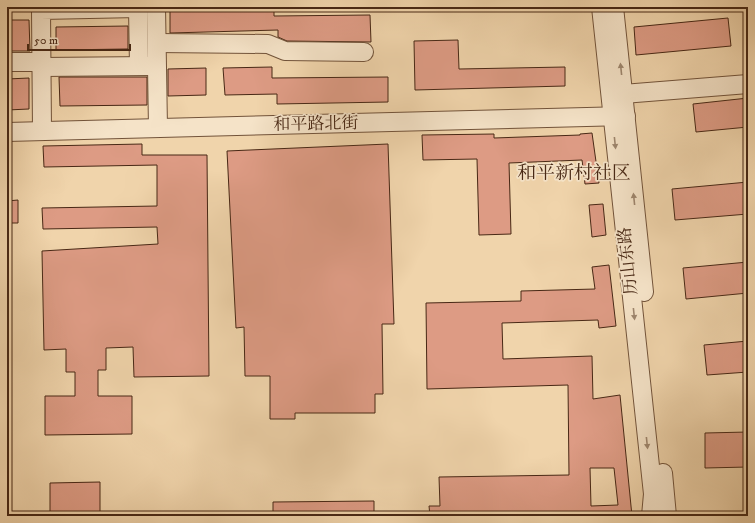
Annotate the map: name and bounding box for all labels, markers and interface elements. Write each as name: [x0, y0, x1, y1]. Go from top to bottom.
scale bar: [28, 26, 130, 52]
text: 50 m: [34, 33, 58, 48]
one-way arrow: [618, 63, 624, 75]
street label: 和平路北街: [273, 112, 359, 136]
one-way arrow: [612, 137, 619, 149]
district label: 和平新村社区: [517, 162, 631, 185]
one-way arrow: [631, 193, 637, 205]
street label: 历山东路: [614, 226, 642, 296]
one-way arrow: [630, 308, 637, 320]
one-way arrow: [644, 437, 651, 450]

